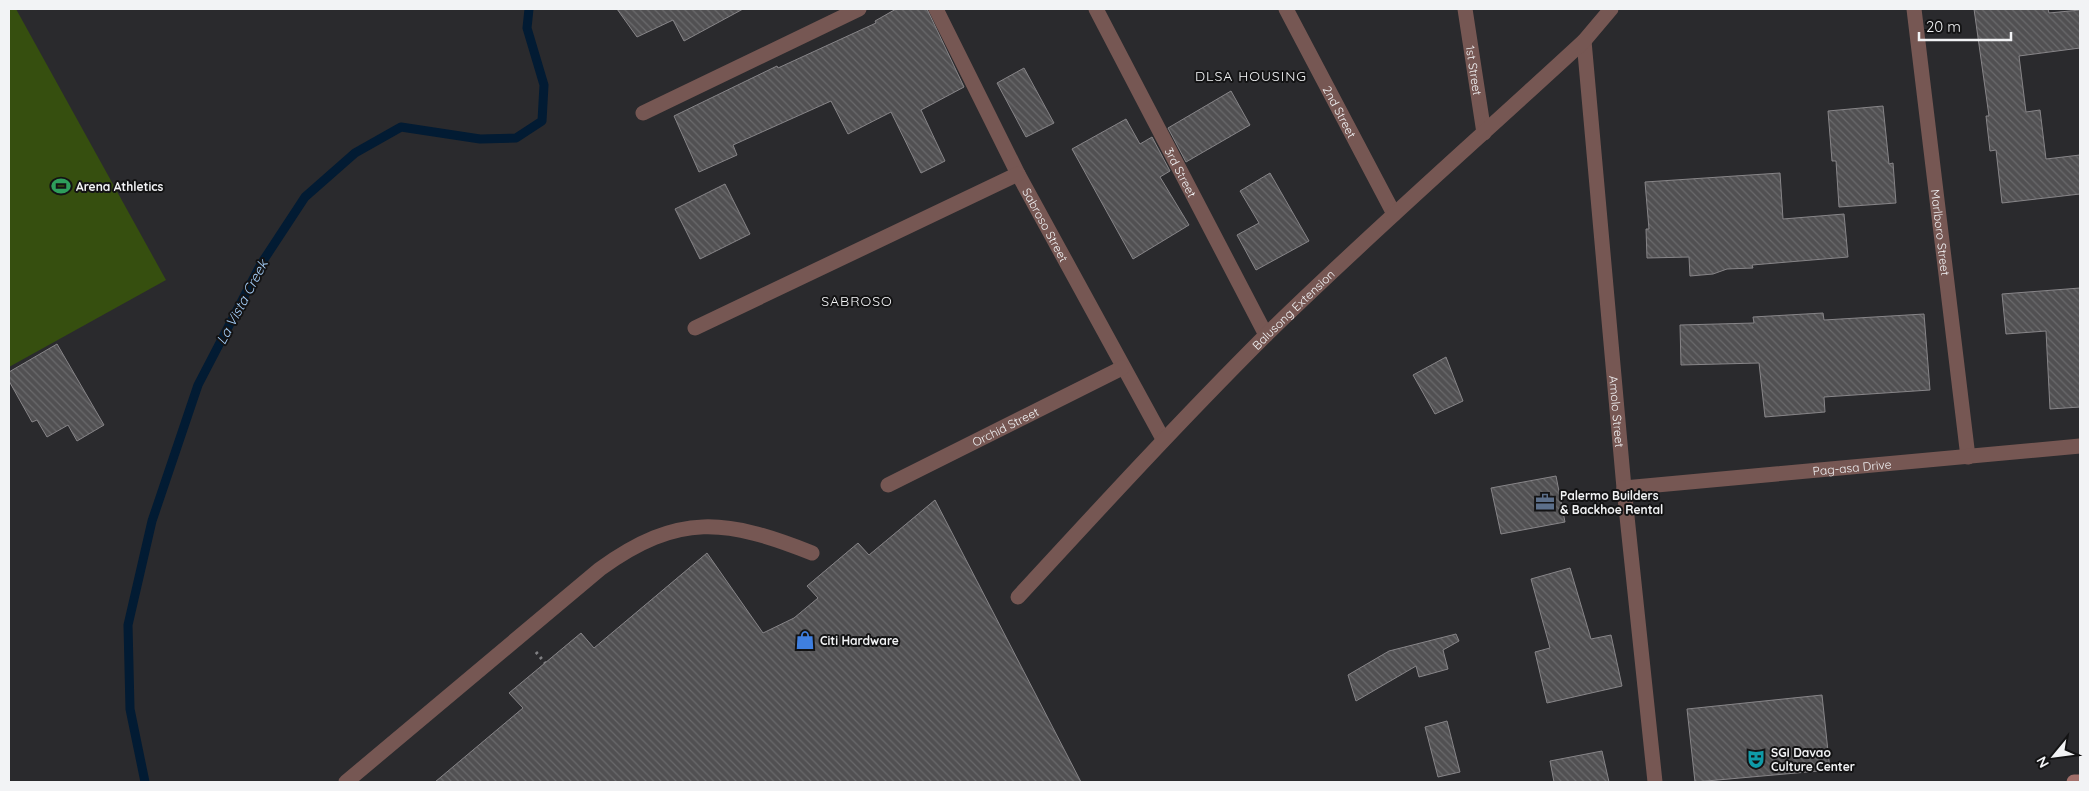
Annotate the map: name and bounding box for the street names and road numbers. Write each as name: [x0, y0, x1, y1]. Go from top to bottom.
street label: 1st Street: [1463, 44, 1486, 96]
street label: 2nd Street: [1320, 83, 1360, 140]
street label: 3rd Street: [1162, 145, 1200, 200]
street label: Sabroso Street: [1019, 185, 1072, 264]
street label: Marlboro Street: [1928, 188, 1954, 276]
street label: Balusong Extension: [1249, 266, 1337, 352]
street label: Amolo Street: [1606, 375, 1628, 448]
street label: Orchid Street: [969, 403, 1041, 449]
street label: Pag-asa Drive: [1812, 456, 1892, 478]

